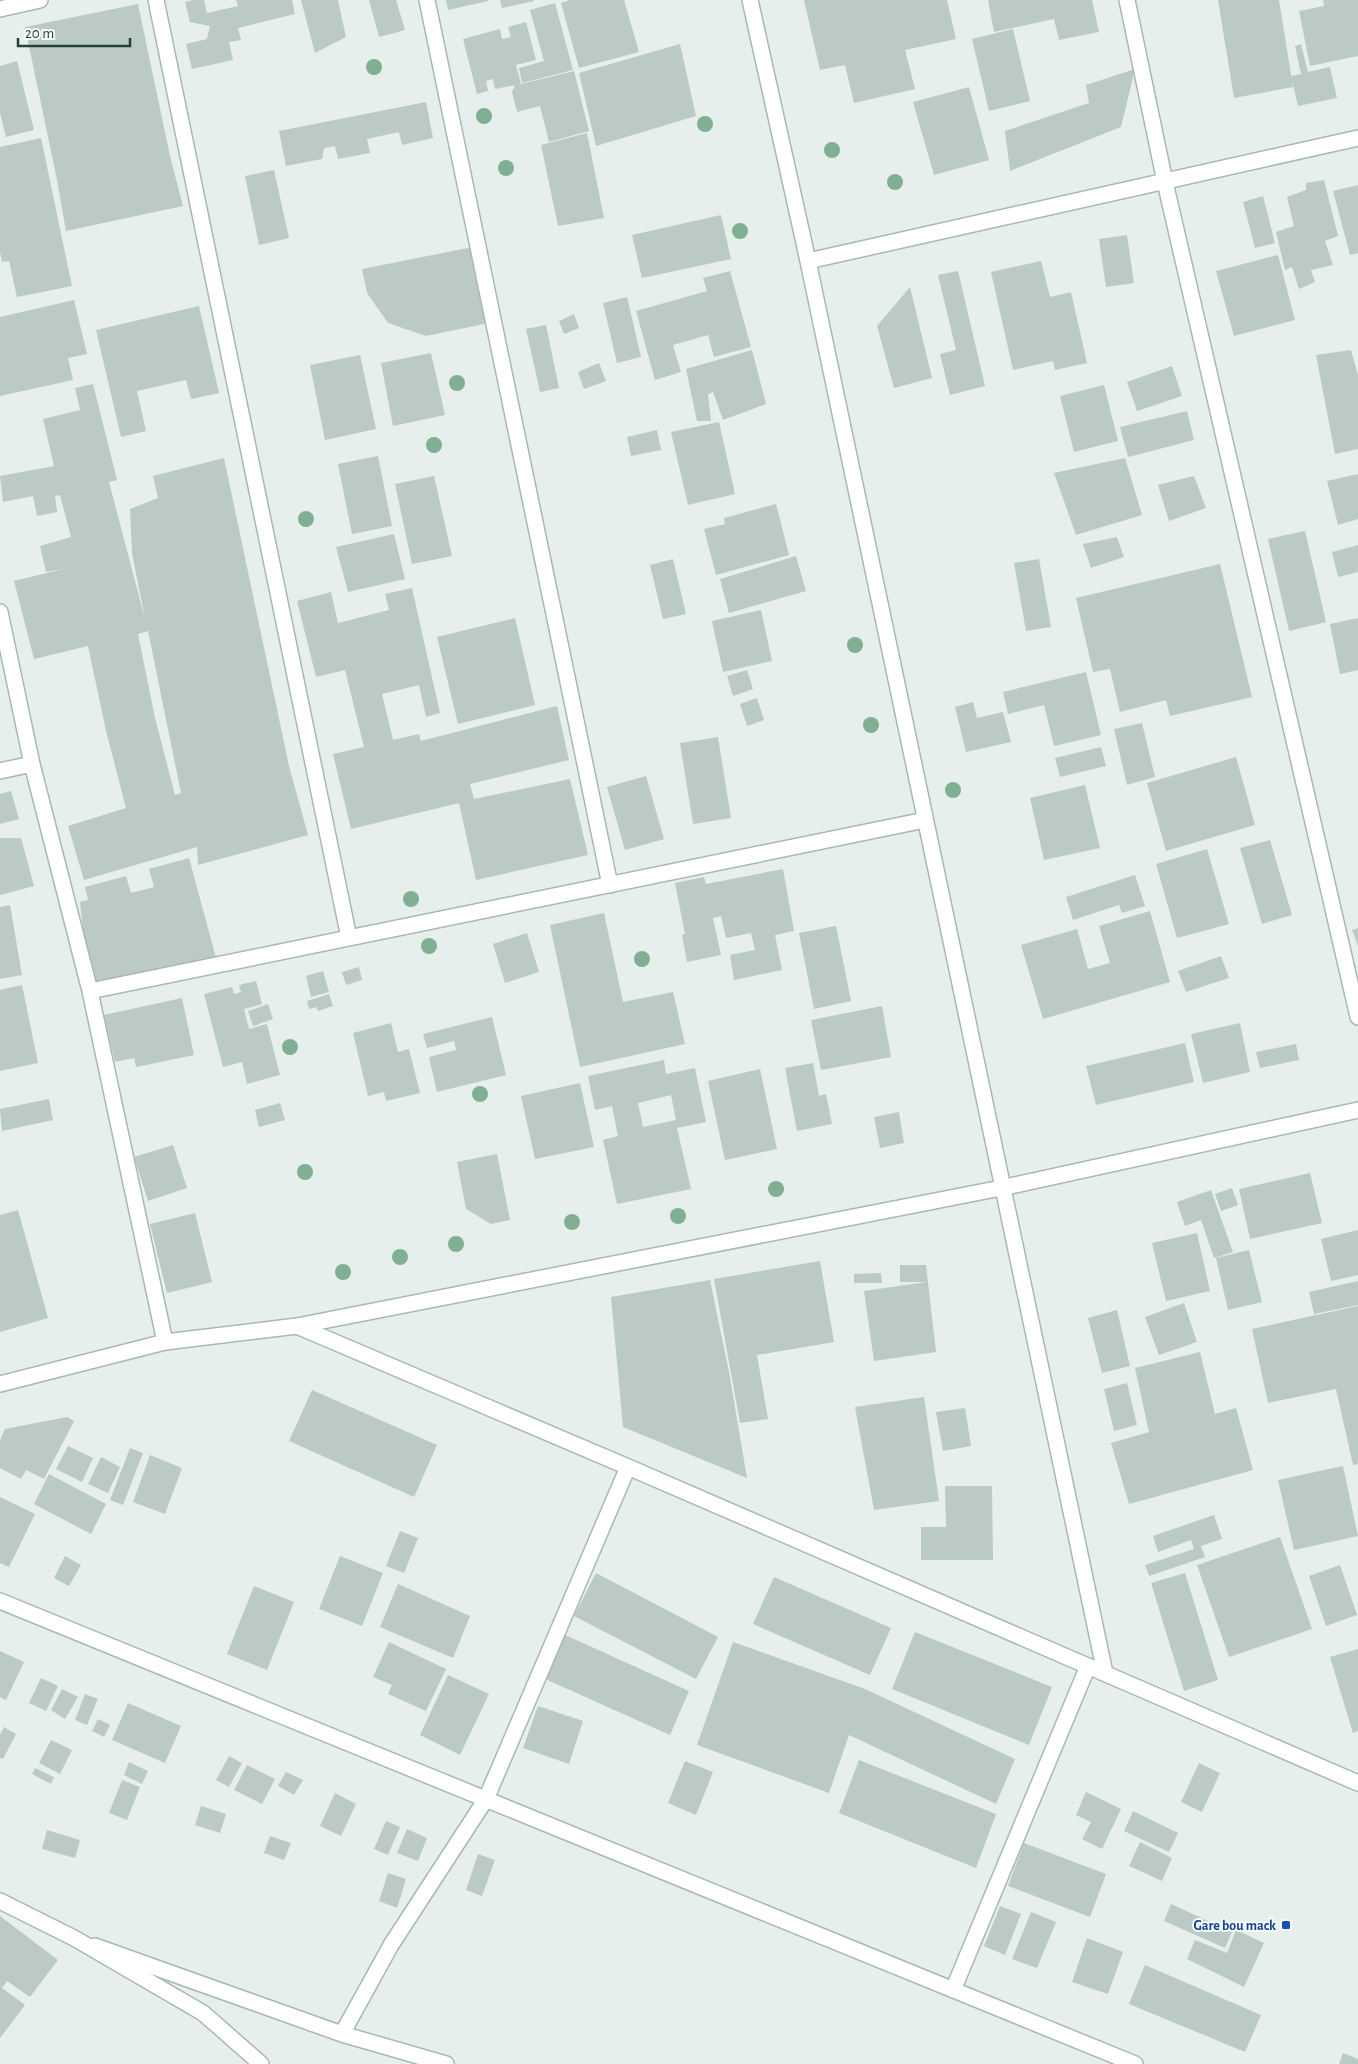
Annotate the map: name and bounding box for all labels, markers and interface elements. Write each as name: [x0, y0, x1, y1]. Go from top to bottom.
scale bar: [18, 15, 130, 47]
text: 20 m: [25, 26, 54, 41]
place label: Gare bou mack: [1194, 1919, 1276, 1933]
marker: Gare bou mack: [1280, 1919, 1292, 1931]

